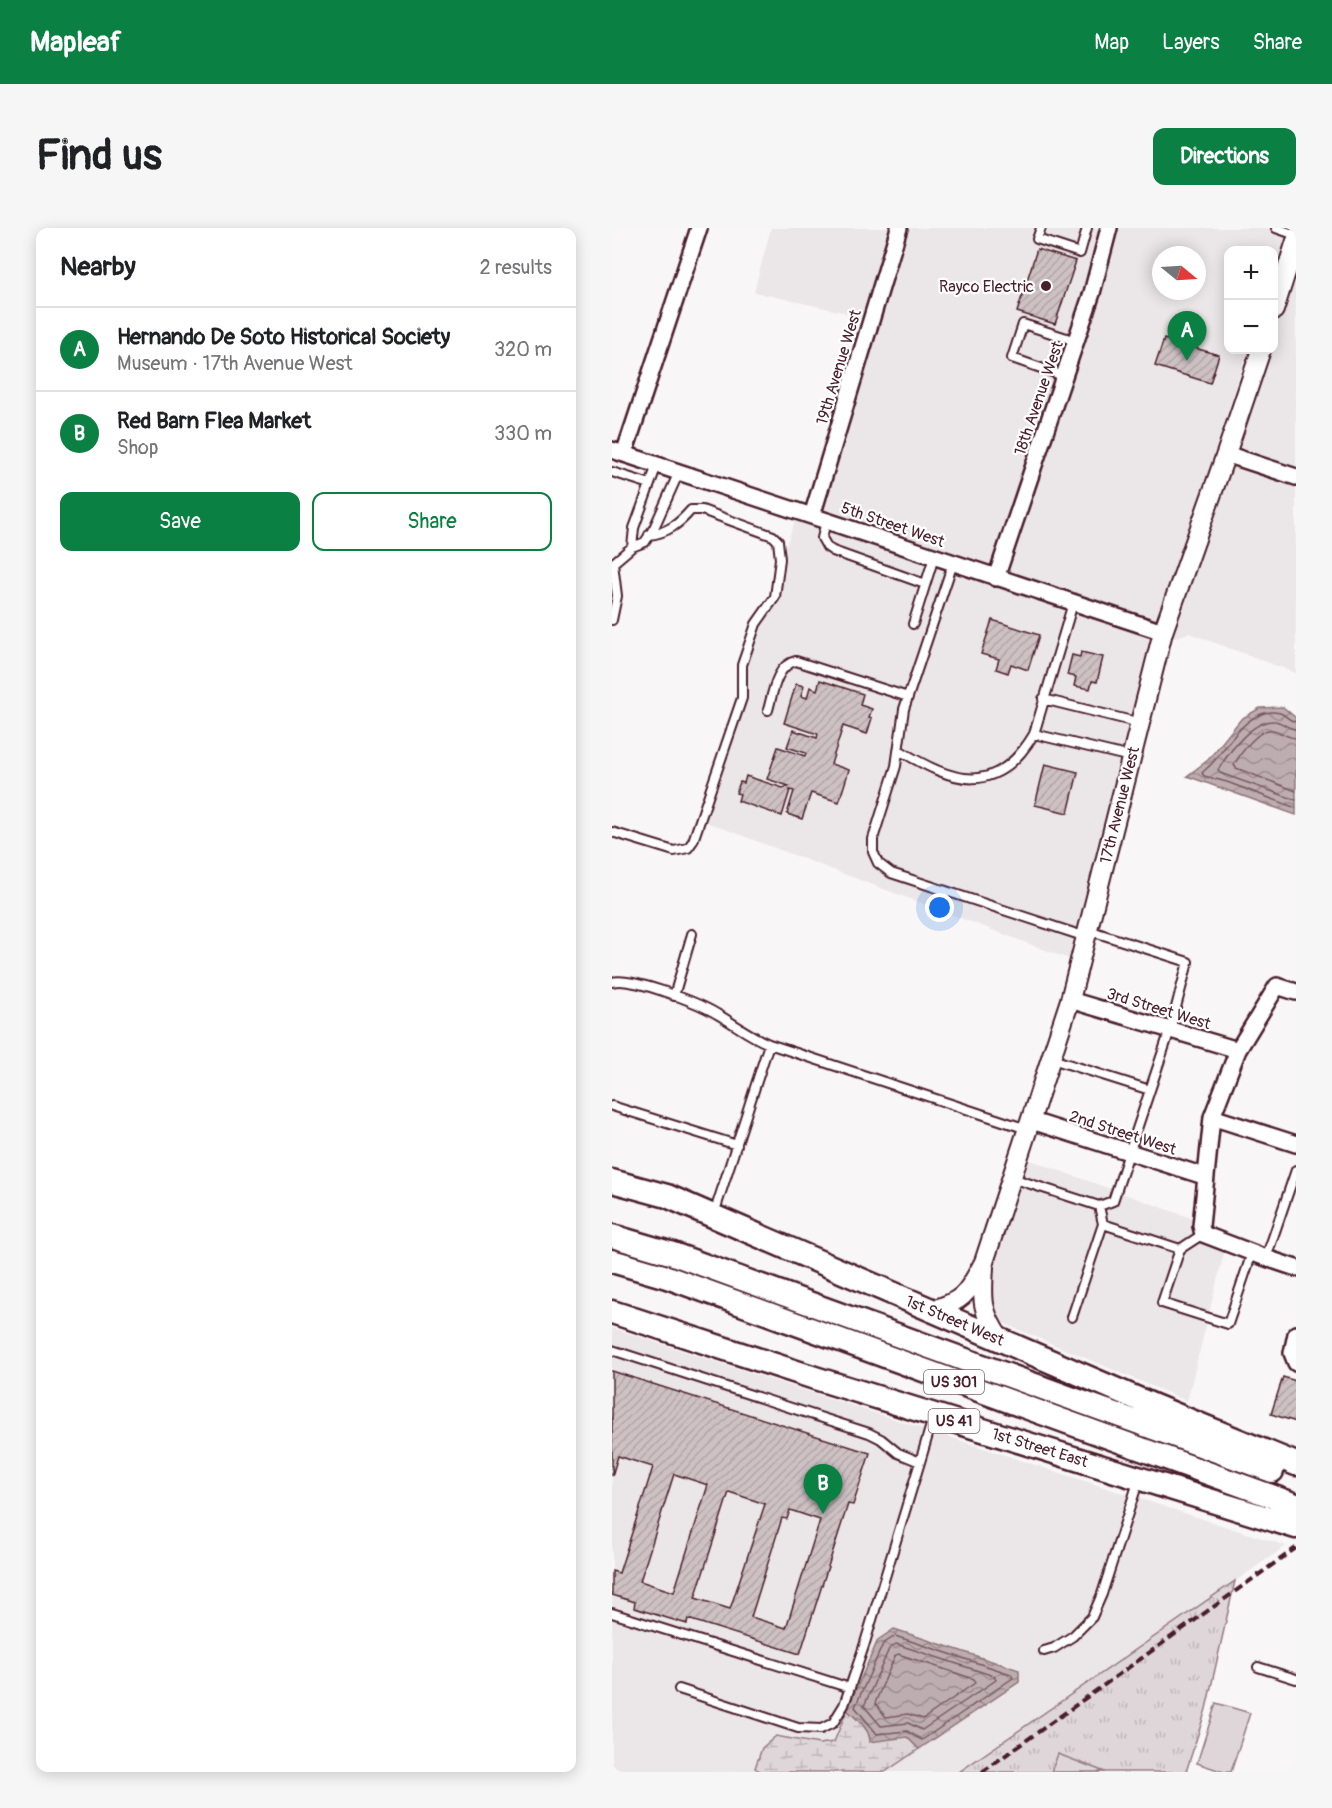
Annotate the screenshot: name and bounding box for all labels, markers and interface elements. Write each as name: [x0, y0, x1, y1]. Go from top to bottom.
text: Mapleaf: [30, 25, 121, 60]
text: Map: [1094, 29, 1129, 56]
text: Layers: [1162, 29, 1220, 56]
text: Share: [1253, 29, 1302, 56]
button: Directions: [1153, 128, 1296, 185]
text: Find us: [36, 130, 162, 182]
north arrow: [1152, 246, 1206, 300]
map controls: [1224, 246, 1278, 354]
button: +: [1224, 246, 1278, 300]
text: Nearby: [60, 251, 136, 283]
text: 2 results: [480, 255, 552, 280]
place label: Rayco Electric: [939, 277, 1034, 297]
marker: Rayco Electric: [1039, 279, 1053, 293]
button: −: [1224, 300, 1278, 354]
street label: 19th Avenue West: [812, 307, 866, 427]
pin: A: [1168, 312, 1206, 361]
text: Hernando De Soto Historical Society: [117, 323, 450, 351]
text: A: [73, 337, 86, 362]
text: 320 m: [494, 337, 552, 362]
street label: 18th Avenue West: [1010, 338, 1068, 458]
text: Museum · 17th Avenue West: [117, 351, 353, 376]
text: Red Barn Flea Market: [117, 407, 311, 435]
text: B: [74, 421, 85, 446]
text: 330 m: [494, 421, 552, 446]
text: Shop: [117, 435, 158, 460]
button: Save: [60, 492, 300, 551]
button: Share: [312, 492, 552, 551]
street label: 5th Street West: [838, 498, 948, 552]
street label: 17th Avenue West: [1096, 744, 1144, 866]
your location: [925, 893, 954, 922]
street label: 3rd Street West: [1104, 984, 1214, 1034]
street label: 2nd Street West: [1067, 1106, 1179, 1160]
street label: 1st Street West: [902, 1291, 1008, 1351]
road number: US 301: [924, 1370, 984, 1394]
road number: US 41: [928, 1409, 980, 1433]
street label: 1st Street East: [989, 1424, 1091, 1472]
pin: B: [804, 1464, 842, 1514]

